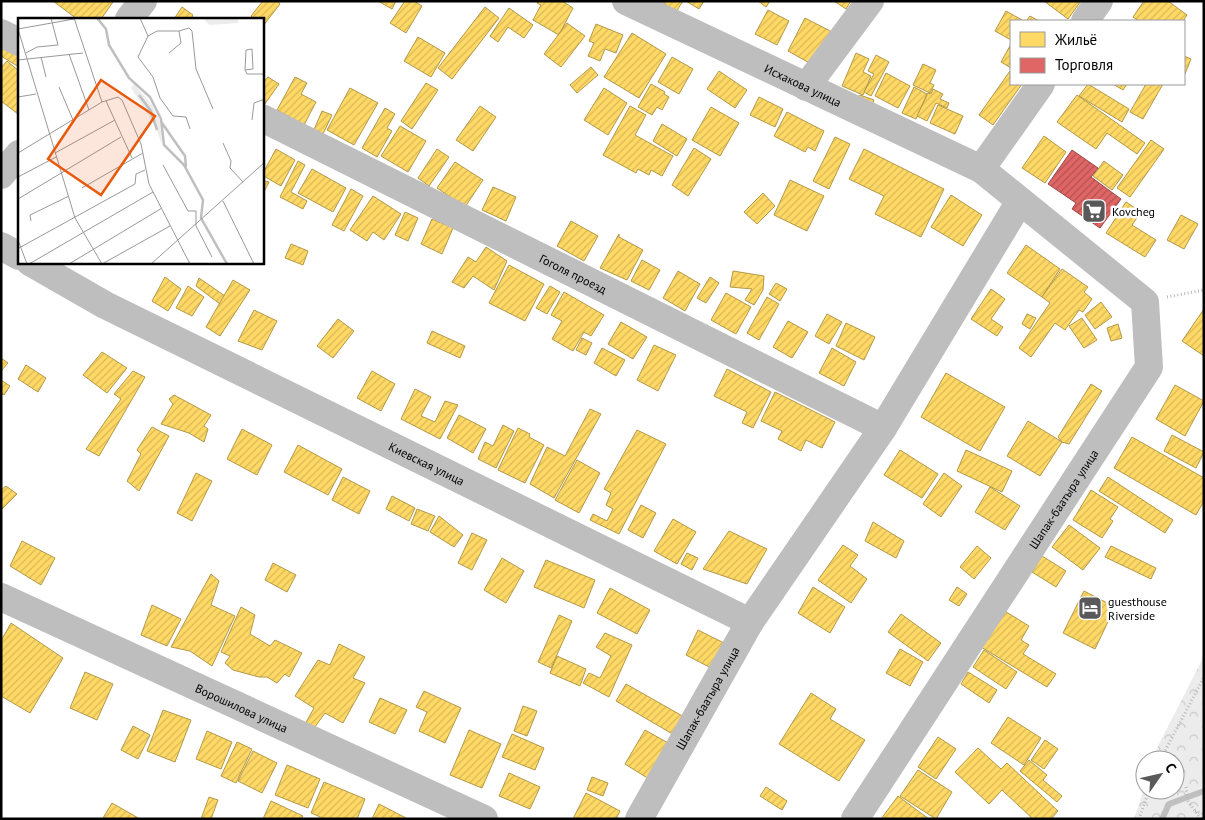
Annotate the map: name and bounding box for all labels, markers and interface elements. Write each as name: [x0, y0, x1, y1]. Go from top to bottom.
inset map: [18, 18, 264, 264]
legend: [1010, 20, 1185, 85]
text: Жильё: [1054, 30, 1097, 49]
text: Торговля: [1055, 55, 1113, 74]
street label: Исхакова улица: [762, 60, 844, 109]
supermarket icon: Kovcheg: [1081, 198, 1107, 224]
place label: Kovcheg: [1112, 204, 1155, 219]
street label: Гоголя проезд: [537, 250, 610, 297]
street label: Киевская улица: [386, 438, 467, 488]
street label: Шапак-баатыра улица: [1025, 446, 1101, 551]
place label: guesthouse Riverside: [1108, 594, 1167, 623]
hotel icon: guesthouse Riverside: [1077, 595, 1103, 621]
street label: Шапак-баатыра улица: [672, 644, 742, 752]
street label: Ворошилова улица: [193, 680, 290, 735]
north arrow: [1135, 750, 1185, 800]
text: С: [1161, 759, 1181, 776]

